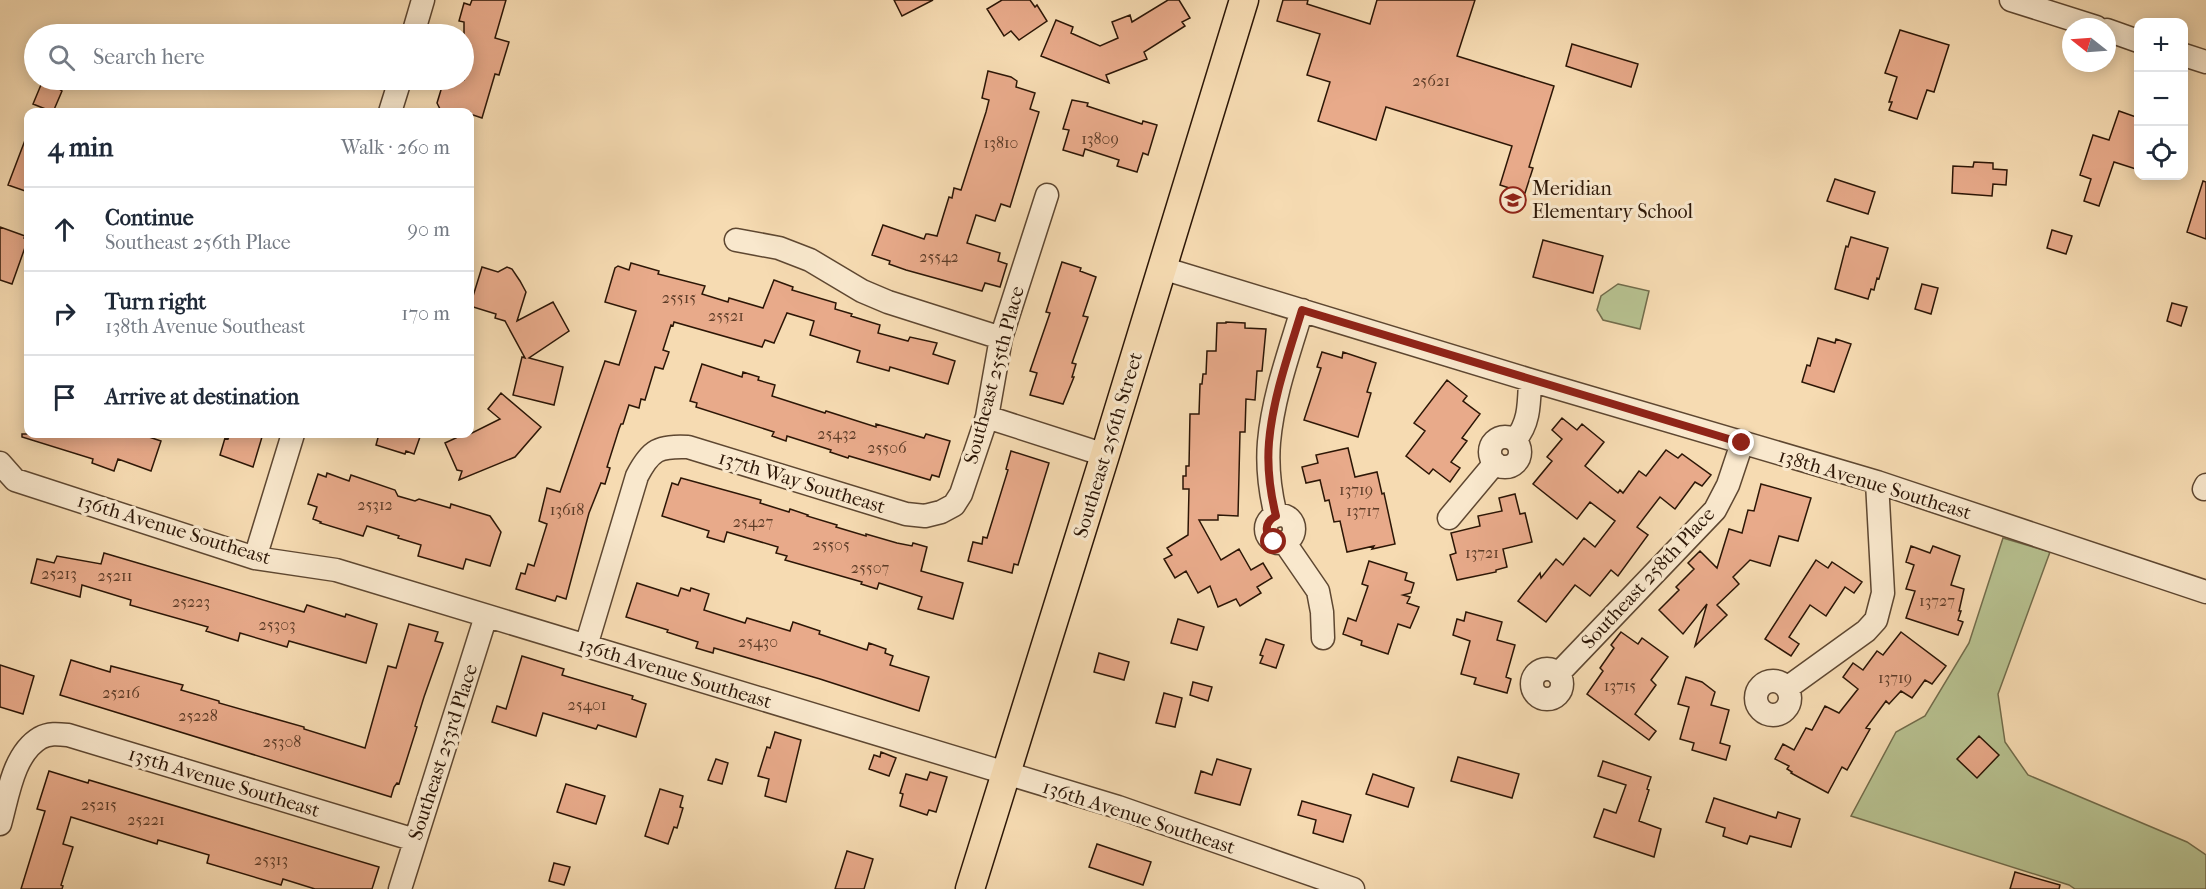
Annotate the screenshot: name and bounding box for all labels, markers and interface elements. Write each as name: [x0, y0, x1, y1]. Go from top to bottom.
north arrow: [2062, 18, 2116, 72]
map controls: [2134, 18, 2188, 180]
button: +: [2134, 18, 2188, 72]
search box: [24, 24, 474, 90]
icon: search: [45, 41, 78, 74]
text: Search here: [93, 44, 205, 70]
house number: 25621: [1412, 71, 1450, 90]
button: −: [2134, 72, 2188, 126]
button: locate: [2134, 126, 2188, 180]
house number: 13809: [1081, 129, 1119, 148]
text: 4 min: [48, 132, 113, 163]
house number: 13810: [984, 133, 1018, 152]
text: Walk · 260 m: [341, 136, 450, 159]
place label: Meridian Elementary School: [1532, 177, 1694, 223]
school or university icon: Meridian Elementary School: [1498, 185, 1528, 215]
text: Continue: [105, 205, 194, 231]
icon: ahead: [48, 213, 81, 246]
text: 90 m: [408, 218, 450, 241]
text: Southeast 256th Place: [105, 231, 291, 254]
house number: 25542: [919, 247, 959, 266]
street label: Southeast 255th Place: [959, 283, 1029, 467]
house number: 25515: [662, 288, 696, 307]
text: Turn right: [105, 289, 206, 315]
icon: right: [48, 297, 81, 330]
text: 170 m: [401, 302, 450, 325]
house number: 25521: [708, 306, 744, 325]
text: 138th Avenue Southeast: [105, 315, 305, 338]
street label: Southeast 256th Street: [1069, 349, 1147, 541]
icon: arrive: [48, 381, 81, 414]
text: Arrive at destination: [105, 384, 299, 410]
house number: 25432: [817, 424, 857, 443]
route end: [1728, 429, 1754, 455]
house number: 25506: [867, 438, 907, 457]
street label: 138th Avenue Southeast: [1776, 444, 1974, 524]
street label: 137th Way Southeast: [716, 446, 888, 518]
house number: 13719: [1339, 480, 1373, 499]
street label: 136th Avenue Southeast: [74, 489, 274, 569]
house number: 25312: [357, 495, 393, 514]
house number: 13618: [550, 500, 584, 519]
house number: 13717: [1346, 501, 1380, 520]
street label: Southeast 258th Place: [1577, 502, 1720, 653]
house number: 25427: [733, 512, 774, 531]
route start: [1260, 528, 1286, 554]
house number: 25505: [812, 535, 850, 554]
house number: 13721: [1465, 543, 1499, 562]
house number: 25507: [851, 558, 890, 577]
house number: 25213: [41, 564, 77, 583]
house number: 25211: [98, 566, 132, 585]
house number: 13727: [1919, 591, 1955, 610]
house number: 25223: [172, 592, 210, 611]
house number: 25303: [258, 615, 296, 634]
house number: 25430: [738, 632, 778, 651]
street label: 136th Avenue Southeast: [575, 633, 775, 713]
street label: Southeast 253rd Place: [404, 661, 482, 843]
house number: 13719: [1878, 668, 1912, 687]
house number: 13715: [1604, 676, 1636, 695]
house number: 25216: [102, 683, 140, 702]
house number: 25401: [567, 695, 607, 714]
house number: 25228: [178, 706, 218, 725]
house number: 25308: [263, 732, 301, 751]
street label: 135th Avenue Southeast: [126, 742, 322, 822]
street label: 136th Avenue Southeast: [1040, 775, 1238, 859]
house number: 25215: [81, 795, 117, 814]
house number: 25221: [127, 810, 165, 829]
house number: 25313: [254, 850, 288, 869]

